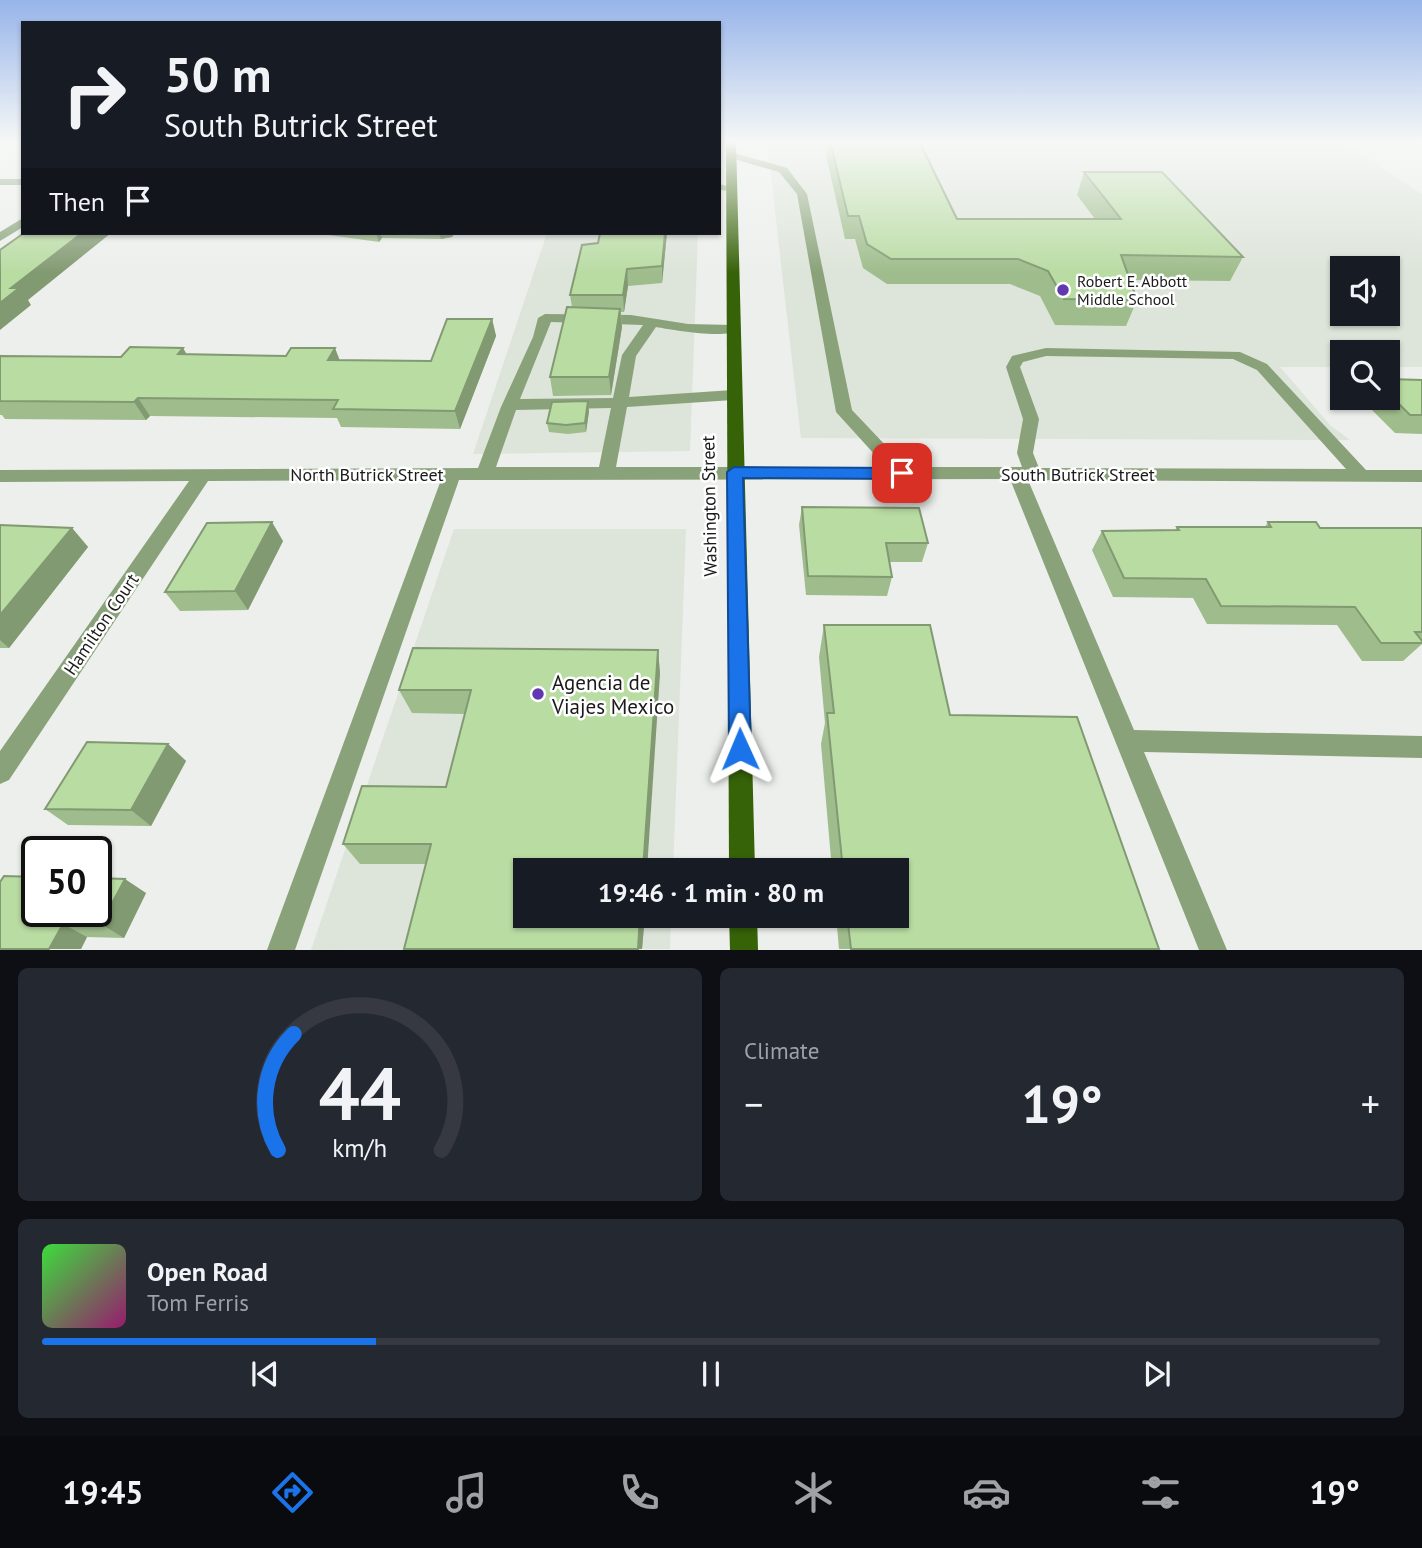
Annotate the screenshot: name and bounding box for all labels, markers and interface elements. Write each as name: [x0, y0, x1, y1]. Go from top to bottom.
text: 50 m: [164, 42, 271, 106]
icon: right: [49, 49, 140, 140]
text: South Butrick Street: [164, 104, 438, 146]
icon: arrive: [119, 182, 157, 220]
text: Then: [49, 185, 105, 218]
map controls: [1330, 256, 1400, 410]
button: sound: [1330, 256, 1400, 326]
place label: Robert E. Abbott Middle School: [1077, 271, 1188, 309]
marker: Robert E. Abbott Middle School: [1055, 282, 1071, 298]
button: search: [1330, 340, 1400, 410]
street label: Washington Street: [696, 435, 722, 577]
pin: [872, 443, 932, 503]
icon: arrive: [883, 454, 921, 492]
street label: North Butrick Street: [290, 463, 444, 486]
street label: South Butrick Street: [1001, 463, 1155, 486]
street label: Hamilton Court: [59, 569, 143, 679]
place label: Agencia de Viajes Mexico: [551, 669, 674, 720]
marker: Agencia de Viajes Mexico: [530, 686, 546, 702]
position arrow: [703, 712, 777, 786]
speed limit sign: 50: [21, 836, 112, 927]
text: 19:46 · 1 min · 80 m: [598, 876, 824, 909]
text: Climate: [744, 1036, 819, 1065]
text: 44: [319, 1047, 401, 1141]
text: 19°: [1021, 1070, 1103, 1137]
text: −: [744, 1079, 763, 1128]
text: +: [1361, 1079, 1380, 1128]
text: km/h: [333, 1132, 387, 1164]
text: Open Road: [147, 1255, 268, 1288]
text: Tom Ferris: [147, 1288, 249, 1317]
icon: previous: [246, 1355, 284, 1393]
icon: pause: [692, 1355, 730, 1393]
icon: next: [1138, 1355, 1176, 1393]
icon: directions: [268, 1468, 317, 1517]
icon: music: [442, 1468, 491, 1517]
icon: phone: [615, 1468, 664, 1517]
icon: climate: [789, 1468, 838, 1517]
icon: car: [962, 1468, 1011, 1517]
icon: filters: [1136, 1468, 1185, 1517]
text: 19:45: [62, 1471, 143, 1513]
text: 19°: [1309, 1471, 1360, 1513]

